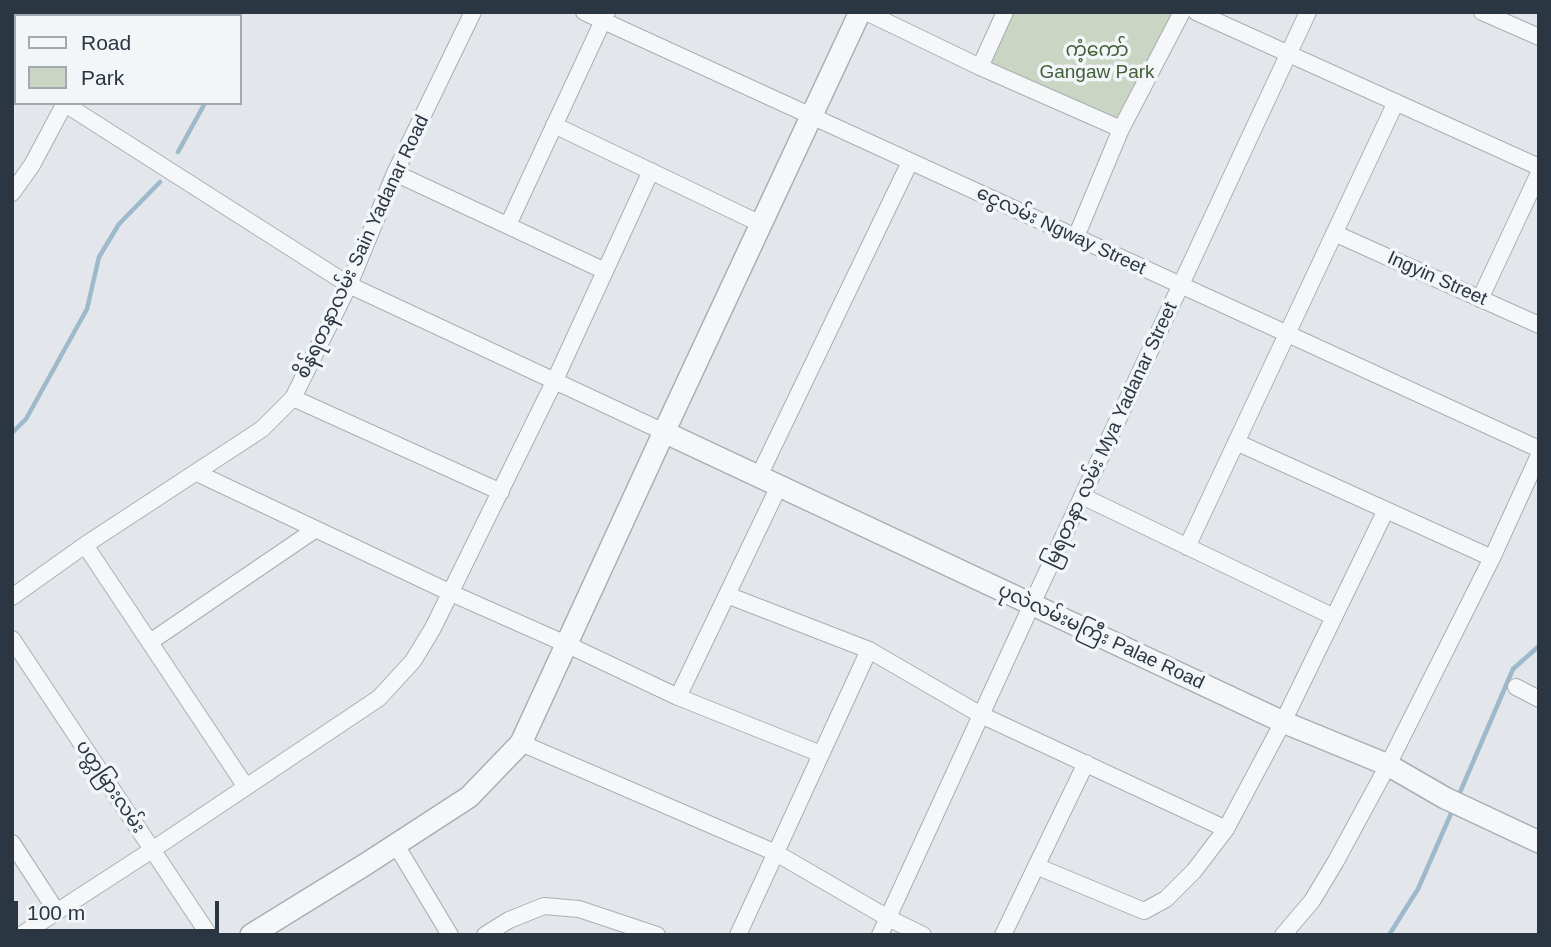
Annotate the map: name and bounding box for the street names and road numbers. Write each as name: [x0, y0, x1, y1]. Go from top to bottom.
street label: စိန်ရတနာလမ်း Sain Yadanar Road: [292, 112, 434, 382]
street label: ငွေလမ်း Ngway Street: [973, 182, 1149, 280]
street label: Ingyin Street: [1384, 247, 1490, 311]
street label: မြရတနာ လမ်း Mya Yadanar Street: [1039, 299, 1183, 571]
street label: ပုလဲလမ်းမကြီး Palae Road: [994, 579, 1208, 695]
street label: ပတ္တမြားလမ်း: [71, 736, 149, 838]

